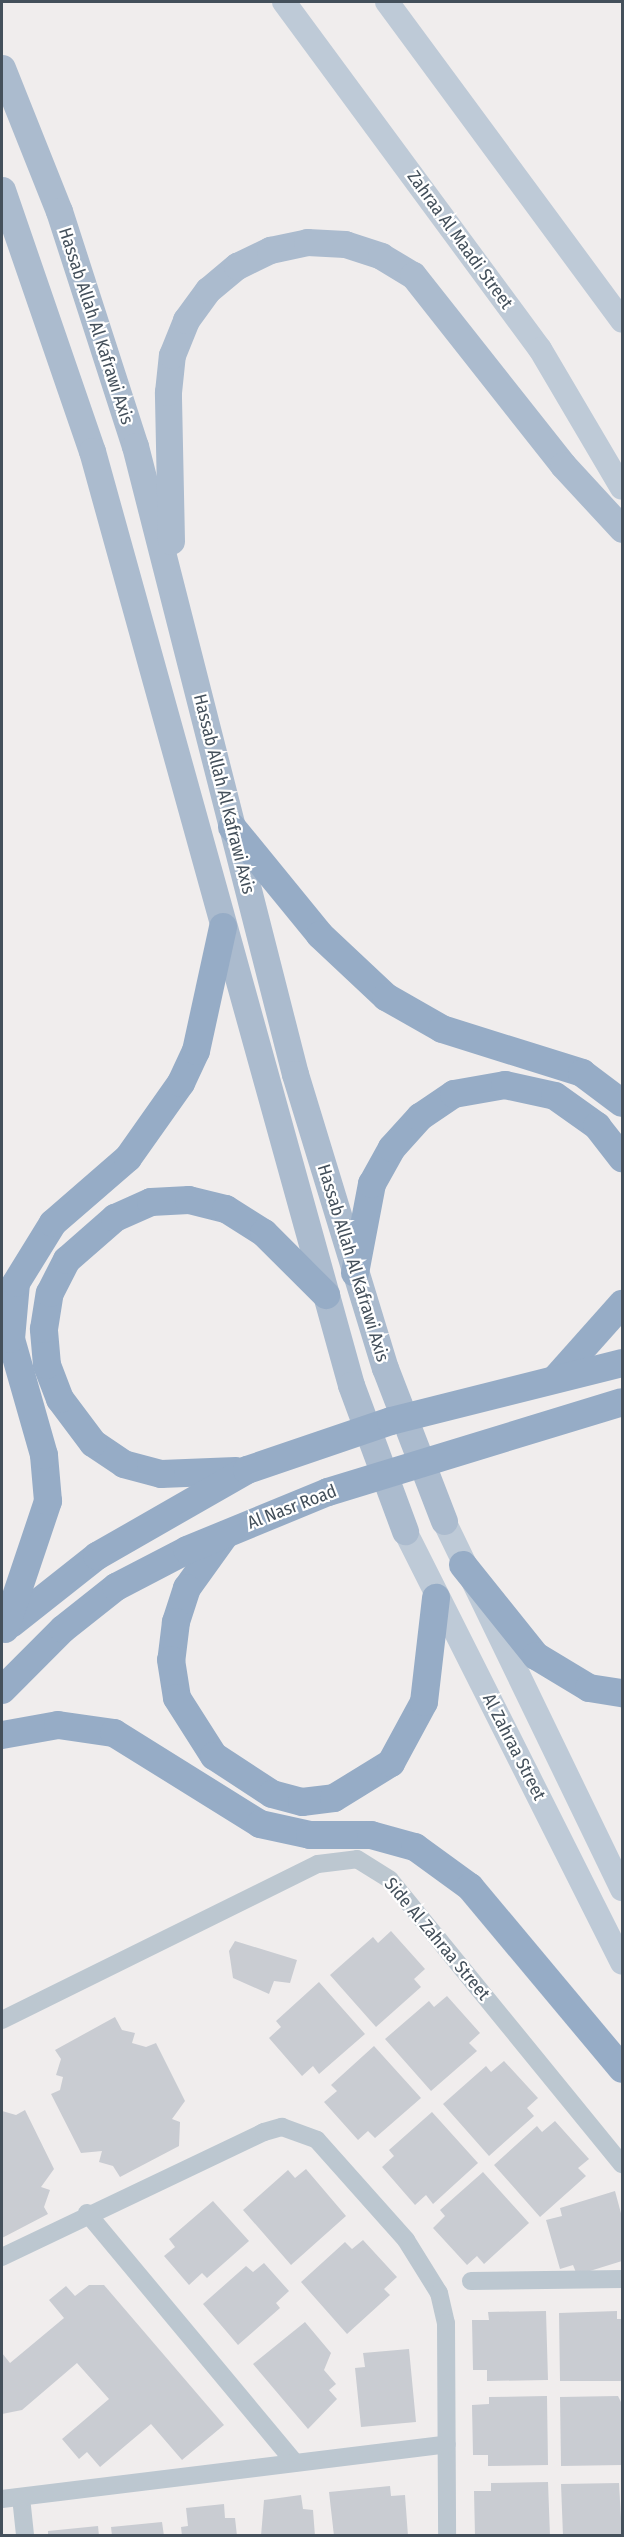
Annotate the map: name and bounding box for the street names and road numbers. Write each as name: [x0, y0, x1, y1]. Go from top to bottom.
street label: Zahraa Al Maadi Street: [403, 167, 517, 313]
street label: Hassab Allah Al Kafrawi Axis: [54, 225, 138, 427]
street label: Hassab Allah Al Kafrawi Axis: [189, 692, 259, 896]
street label: Hassab Allah Al Kafrawi Axis: [313, 1162, 393, 1364]
street label: Al Nasr Road: [244, 1480, 340, 1534]
street label: Al Zahraa Street: [478, 1690, 550, 1804]
street label: Side Al Zahraa Street: [380, 1873, 494, 2005]

